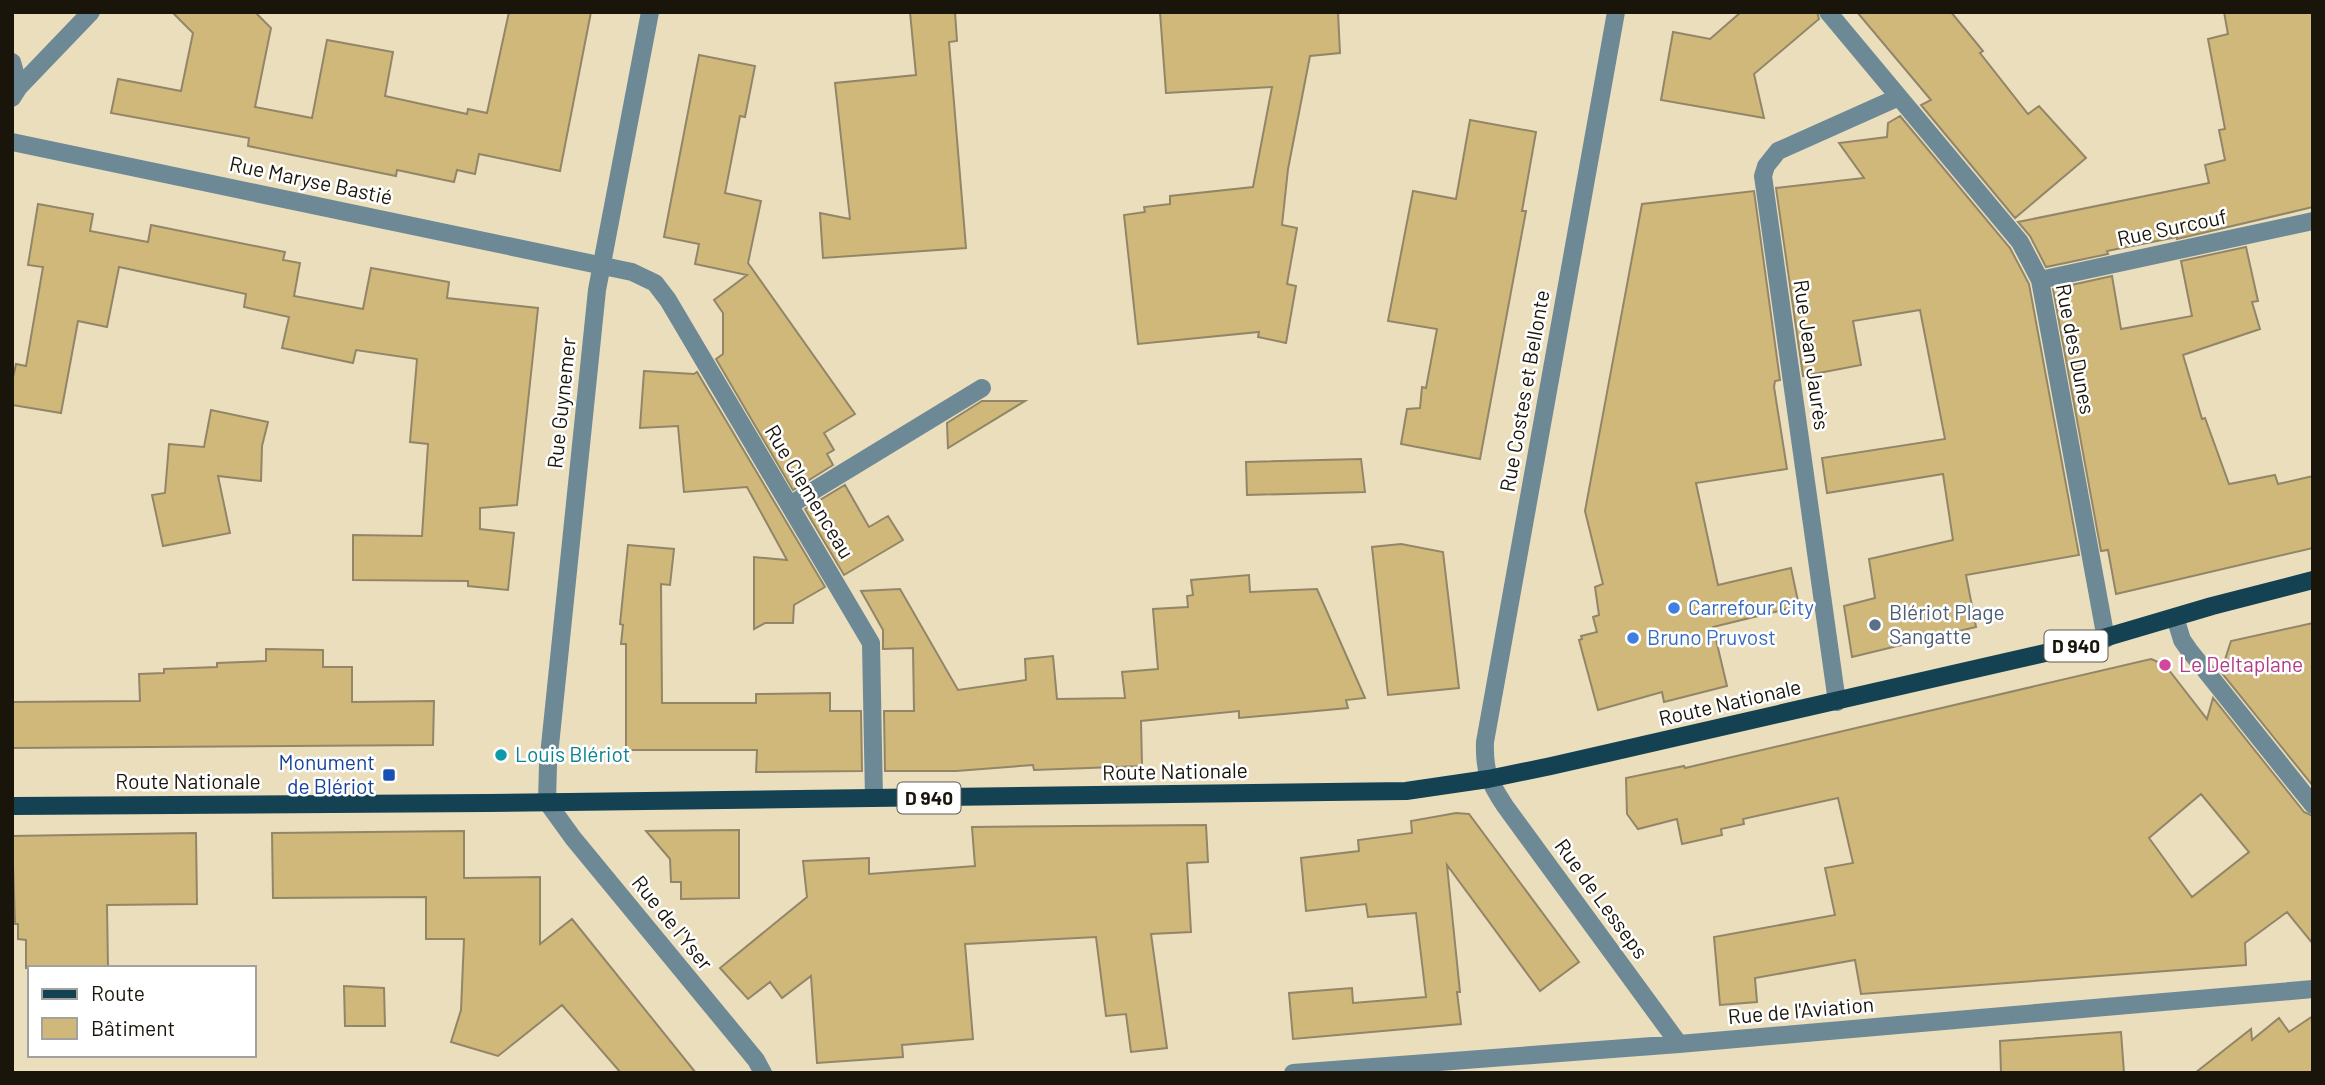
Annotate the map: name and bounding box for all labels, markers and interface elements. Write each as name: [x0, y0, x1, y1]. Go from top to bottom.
street label: Rue Maryse Bastié: [228, 150, 395, 209]
street label: Rue Surcouf: [2115, 203, 2229, 250]
street label: Rue Jean Jaurès: [1790, 278, 1835, 432]
street label: Rue des Dunes: [2052, 281, 2101, 416]
street label: Rue Costes et Bellonte: [1493, 288, 1554, 494]
street label: Rue Guynemer: [541, 336, 580, 470]
street label: Rue Clemenceau: [760, 420, 860, 563]
place label: Carrefour City: [1688, 594, 1814, 619]
place label: Blériot Plage Sangatte: [1889, 599, 2005, 648]
marker: Carrefour City: [1666, 600, 1682, 616]
marker: Blériot Plage Sangatte: [1867, 617, 1883, 633]
place label: Bruno Pruvost: [1647, 624, 1776, 649]
marker: Bruno Pruvost: [1625, 630, 1641, 646]
road number: D 940: [2044, 631, 2108, 662]
place label: Le Deltaplane: [2179, 651, 2303, 676]
marker: Le Deltaplane: [2157, 657, 2173, 673]
street label: Route Nationale: [1656, 673, 1803, 730]
place label: Louis Blériot: [515, 741, 630, 766]
marker: Louis Blériot: [493, 747, 509, 763]
place label: Monument de Blériot: [279, 749, 375, 798]
street label: Route Nationale: [1102, 757, 1248, 784]
marker: Monument de Blériot: [381, 767, 397, 783]
street label: Route Nationale: [115, 768, 261, 793]
road number: D 940: [898, 782, 960, 814]
street label: Rue de Lesseps: [1550, 833, 1654, 963]
street label: Rue de l'Yser: [627, 870, 719, 975]
legend: [28, 966, 256, 1057]
text: Route: [91, 980, 145, 1005]
street label: Rue de l'Aviation: [1727, 991, 1875, 1028]
text: Bâtiment: [91, 1015, 175, 1040]

